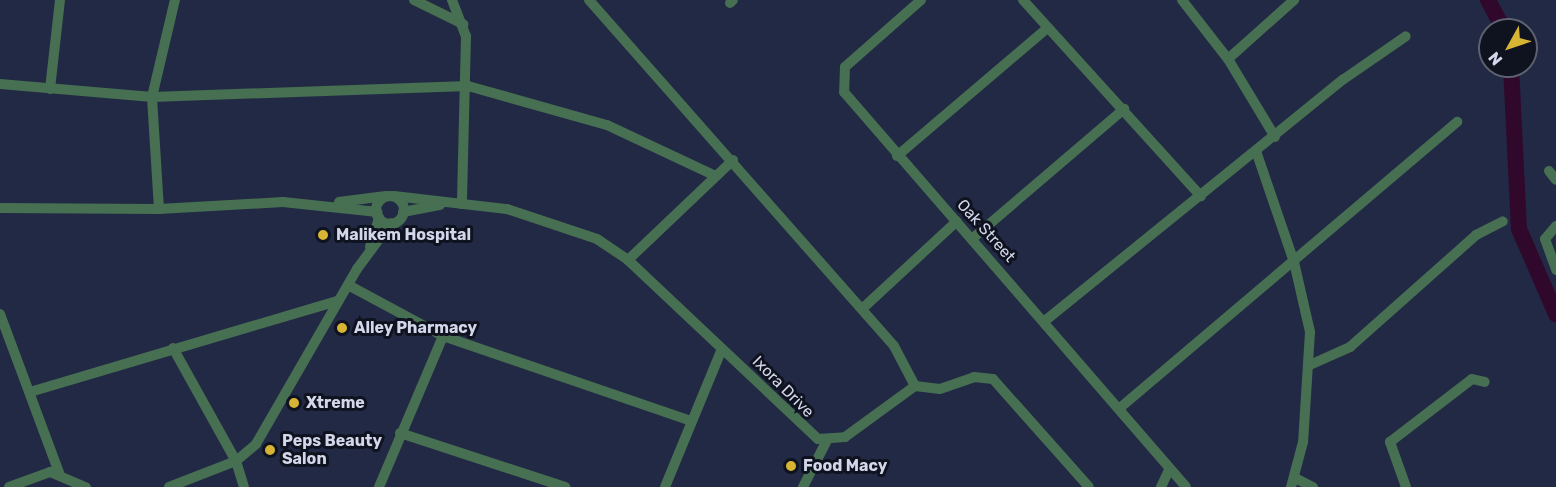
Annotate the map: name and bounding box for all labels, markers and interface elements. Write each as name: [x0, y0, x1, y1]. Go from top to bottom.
north arrow: [1478, 18, 1538, 78]
text: N: [1484, 48, 1506, 69]
street label: Oak Street: [953, 196, 1019, 266]
place label: Malikem Hospital: [336, 225, 471, 245]
marker: Malikem Hospital: [314, 226, 332, 244]
place label: Alley Pharmacy: [354, 318, 477, 338]
marker: Alley Pharmacy: [335, 321, 349, 335]
street label: Ixora Drive: [748, 352, 818, 422]
place label: Xtreme: [306, 393, 365, 413]
marker: Xtreme: [287, 396, 301, 410]
place label: Peps Beauty Salon: [282, 431, 382, 469]
marker: Peps Beauty Salon: [263, 443, 277, 457]
place label: Food Macy: [803, 456, 887, 476]
marker: Food Macy: [784, 459, 798, 473]

